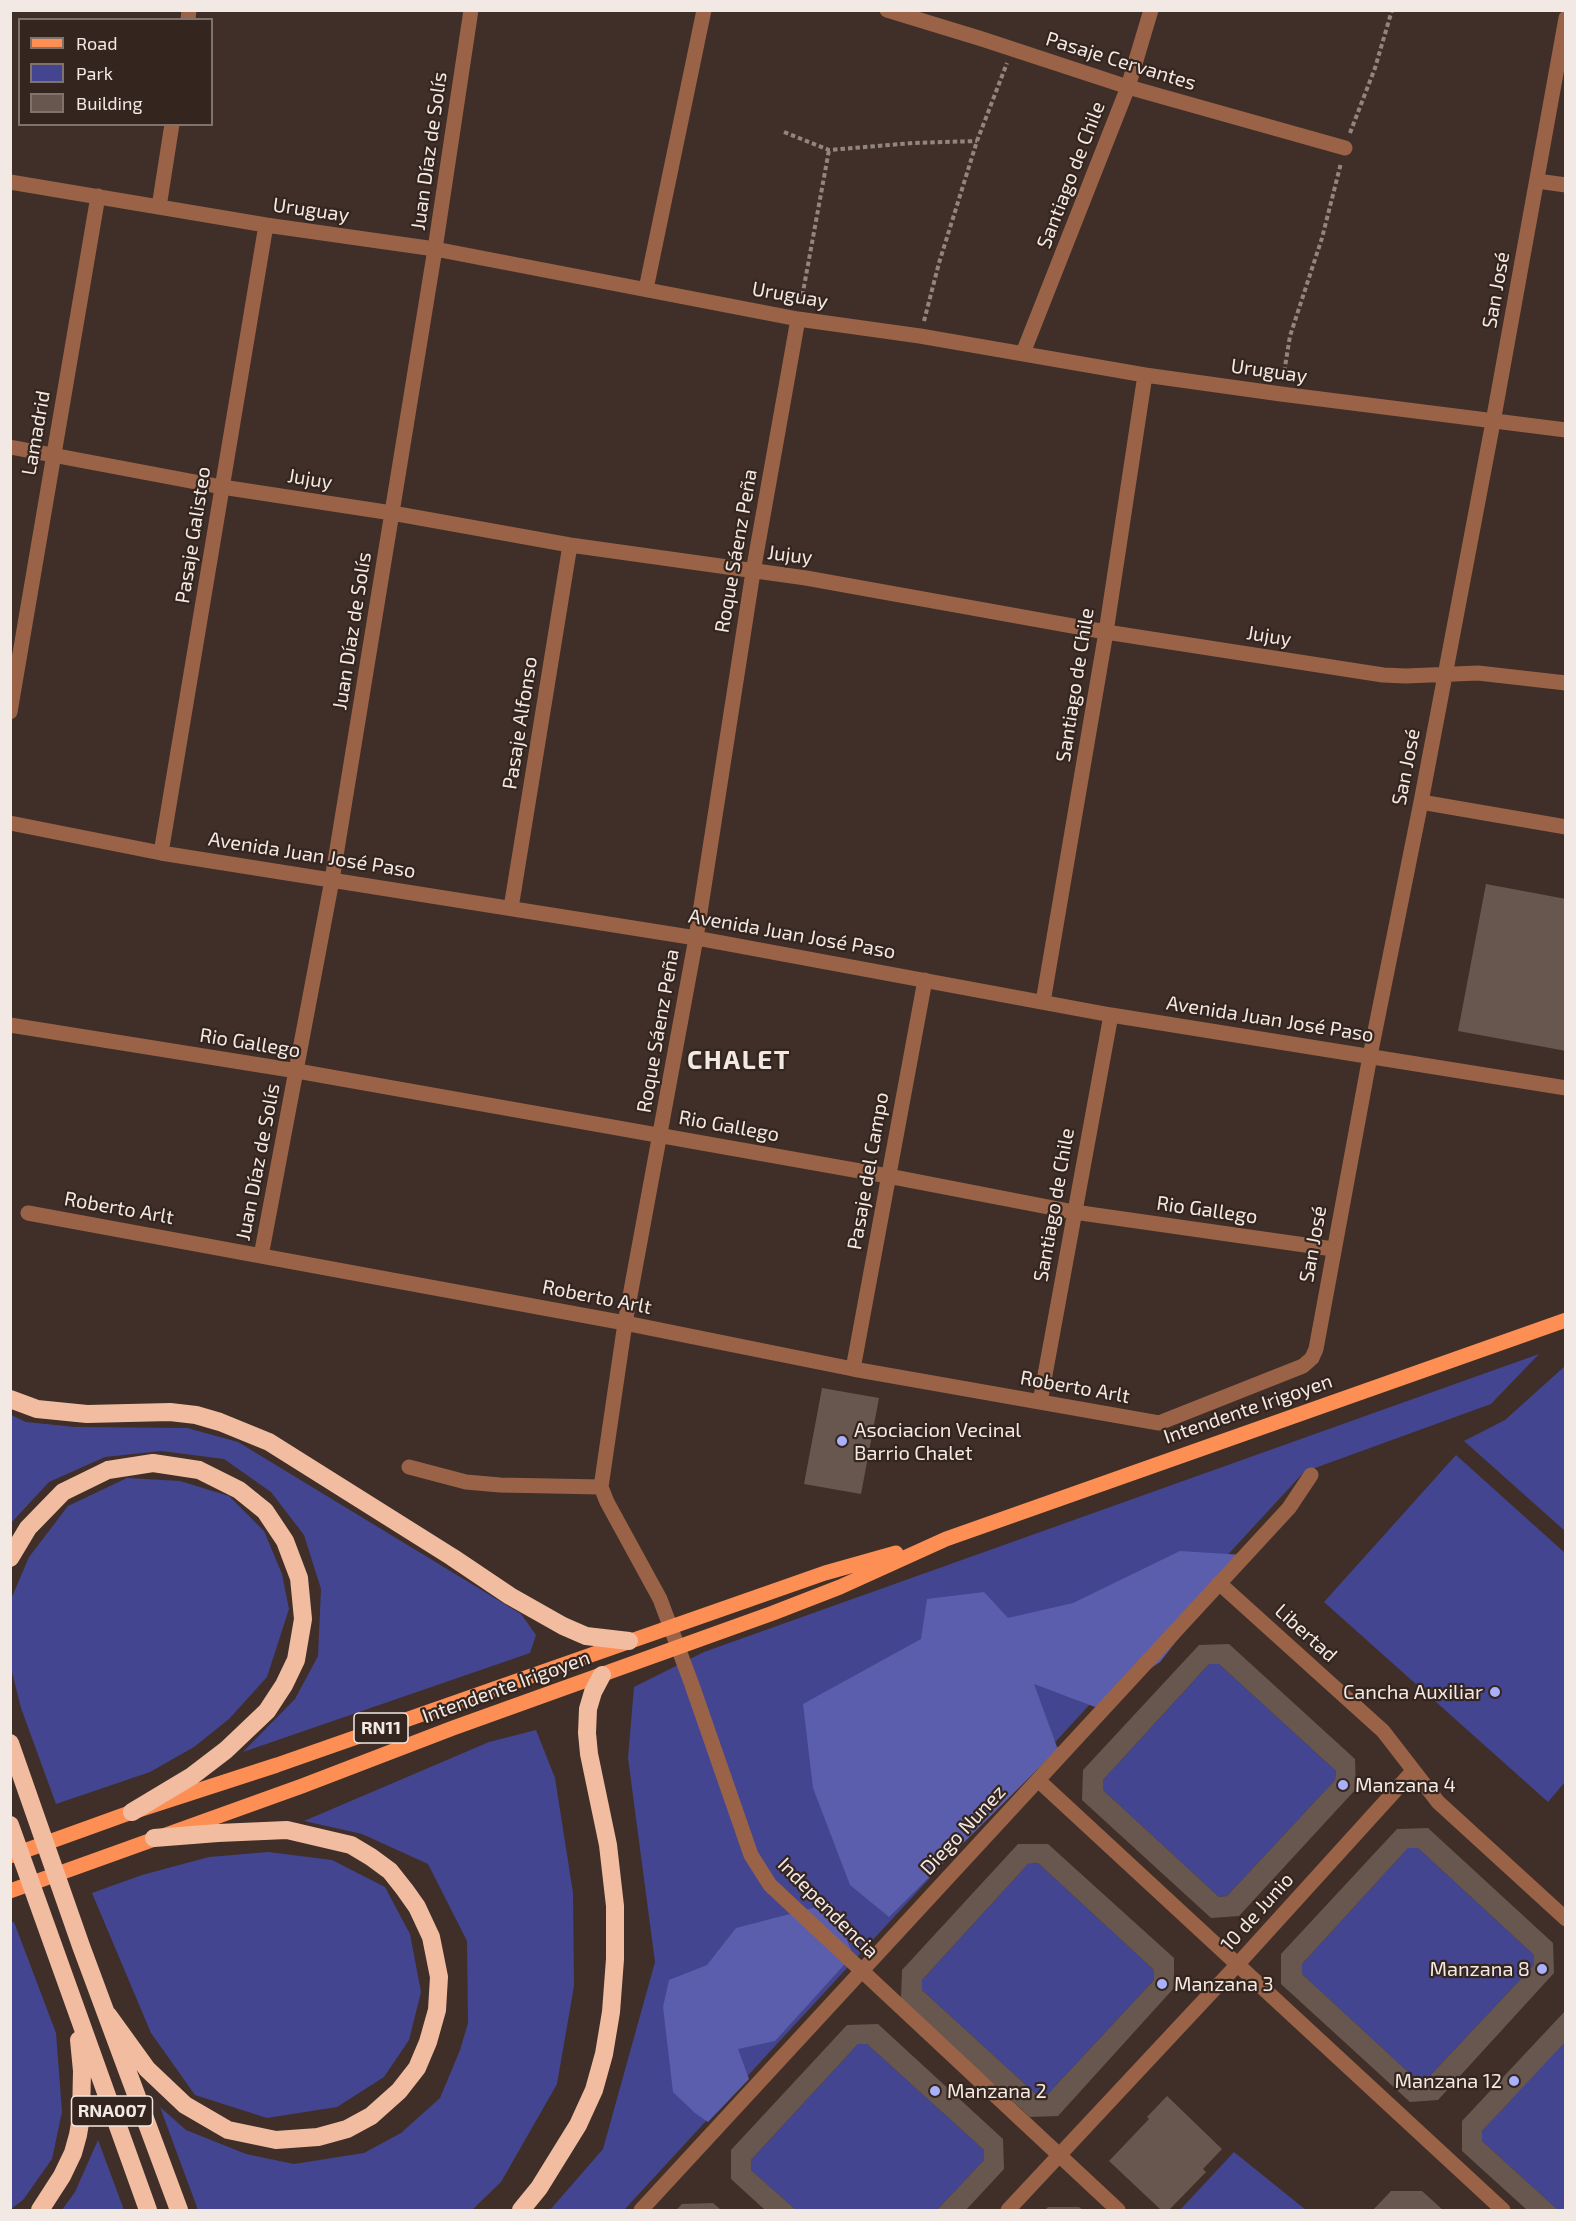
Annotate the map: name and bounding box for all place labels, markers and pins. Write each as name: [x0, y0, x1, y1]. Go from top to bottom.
place label: Asociacion Vecinal Barrio Chalet: [854, 1418, 1021, 1465]
marker: Asociacion Vecinal Barrio Chalet: [835, 1434, 849, 1448]
place label: Cancha Auxiliar: [1343, 1680, 1483, 1704]
marker: Cancha Auxiliar: [1488, 1685, 1502, 1699]
place label: Manzana 4: [1355, 1773, 1456, 1797]
marker: Manzana 4: [1336, 1778, 1350, 1792]
place label: Manzana 8: [1429, 1957, 1530, 1981]
marker: Manzana 8: [1535, 1962, 1549, 1976]
place label: Manzana 3: [1174, 1972, 1273, 1996]
marker: Manzana 3: [1155, 1977, 1169, 1991]
place label: Manzana 12: [1394, 2069, 1502, 2093]
marker: Manzana 12: [1507, 2074, 1521, 2088]
place label: Manzana 2: [947, 2079, 1047, 2103]
marker: Manzana 2: [928, 2084, 942, 2098]

